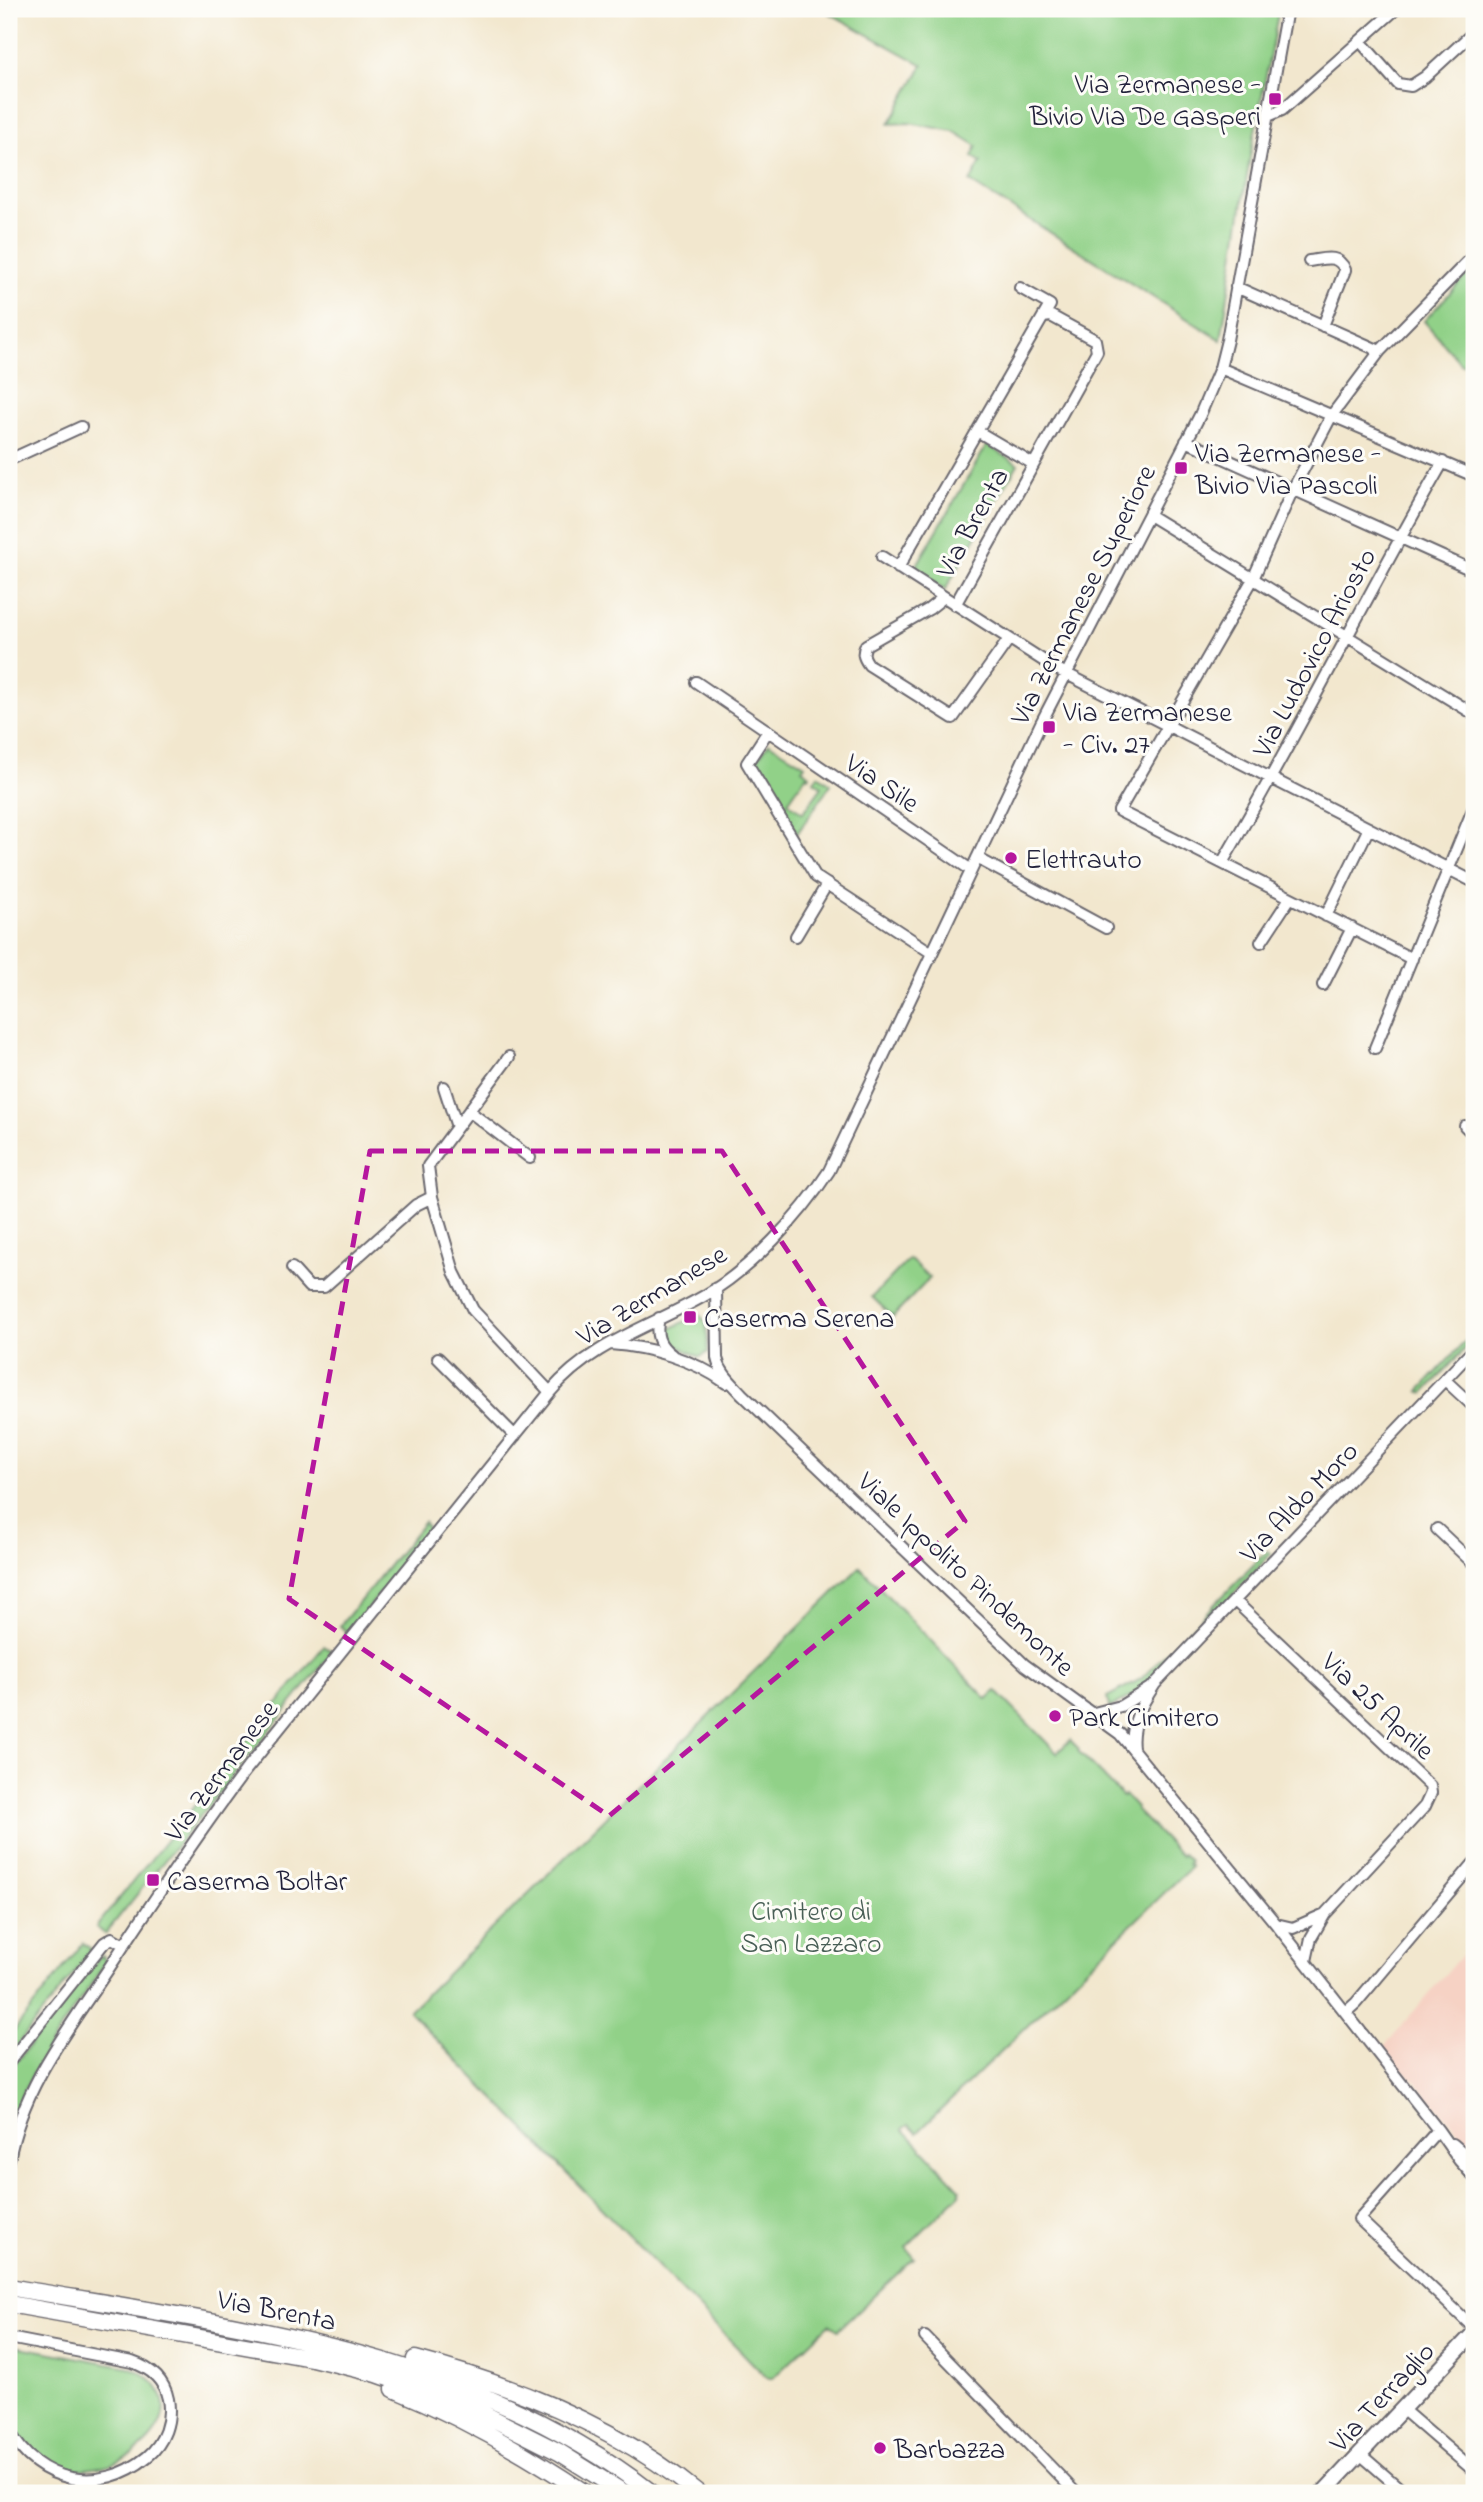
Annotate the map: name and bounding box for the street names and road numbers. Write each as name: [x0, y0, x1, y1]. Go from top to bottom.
street label: Via Zermanese Superiore: [1001, 458, 1169, 734]
street label: Via Brenta: [927, 461, 1021, 587]
street label: Via Ludovico Ariosto: [1243, 542, 1389, 767]
street label: Via Sile: [835, 744, 927, 825]
street label: Via Zermanese: [569, 1236, 736, 1359]
street label: Via Aldo Moro: [1231, 1433, 1369, 1574]
street label: Viale Ippolito Pindemonte: [846, 1463, 1083, 1688]
street label: Via 25 Aprile: [1310, 1643, 1443, 1771]
street label: Via Zermanese: [155, 1692, 290, 1853]
street label: Via Brenta: [212, 2281, 339, 2344]
street label: Via Terraglio: [1321, 2334, 1446, 2464]

